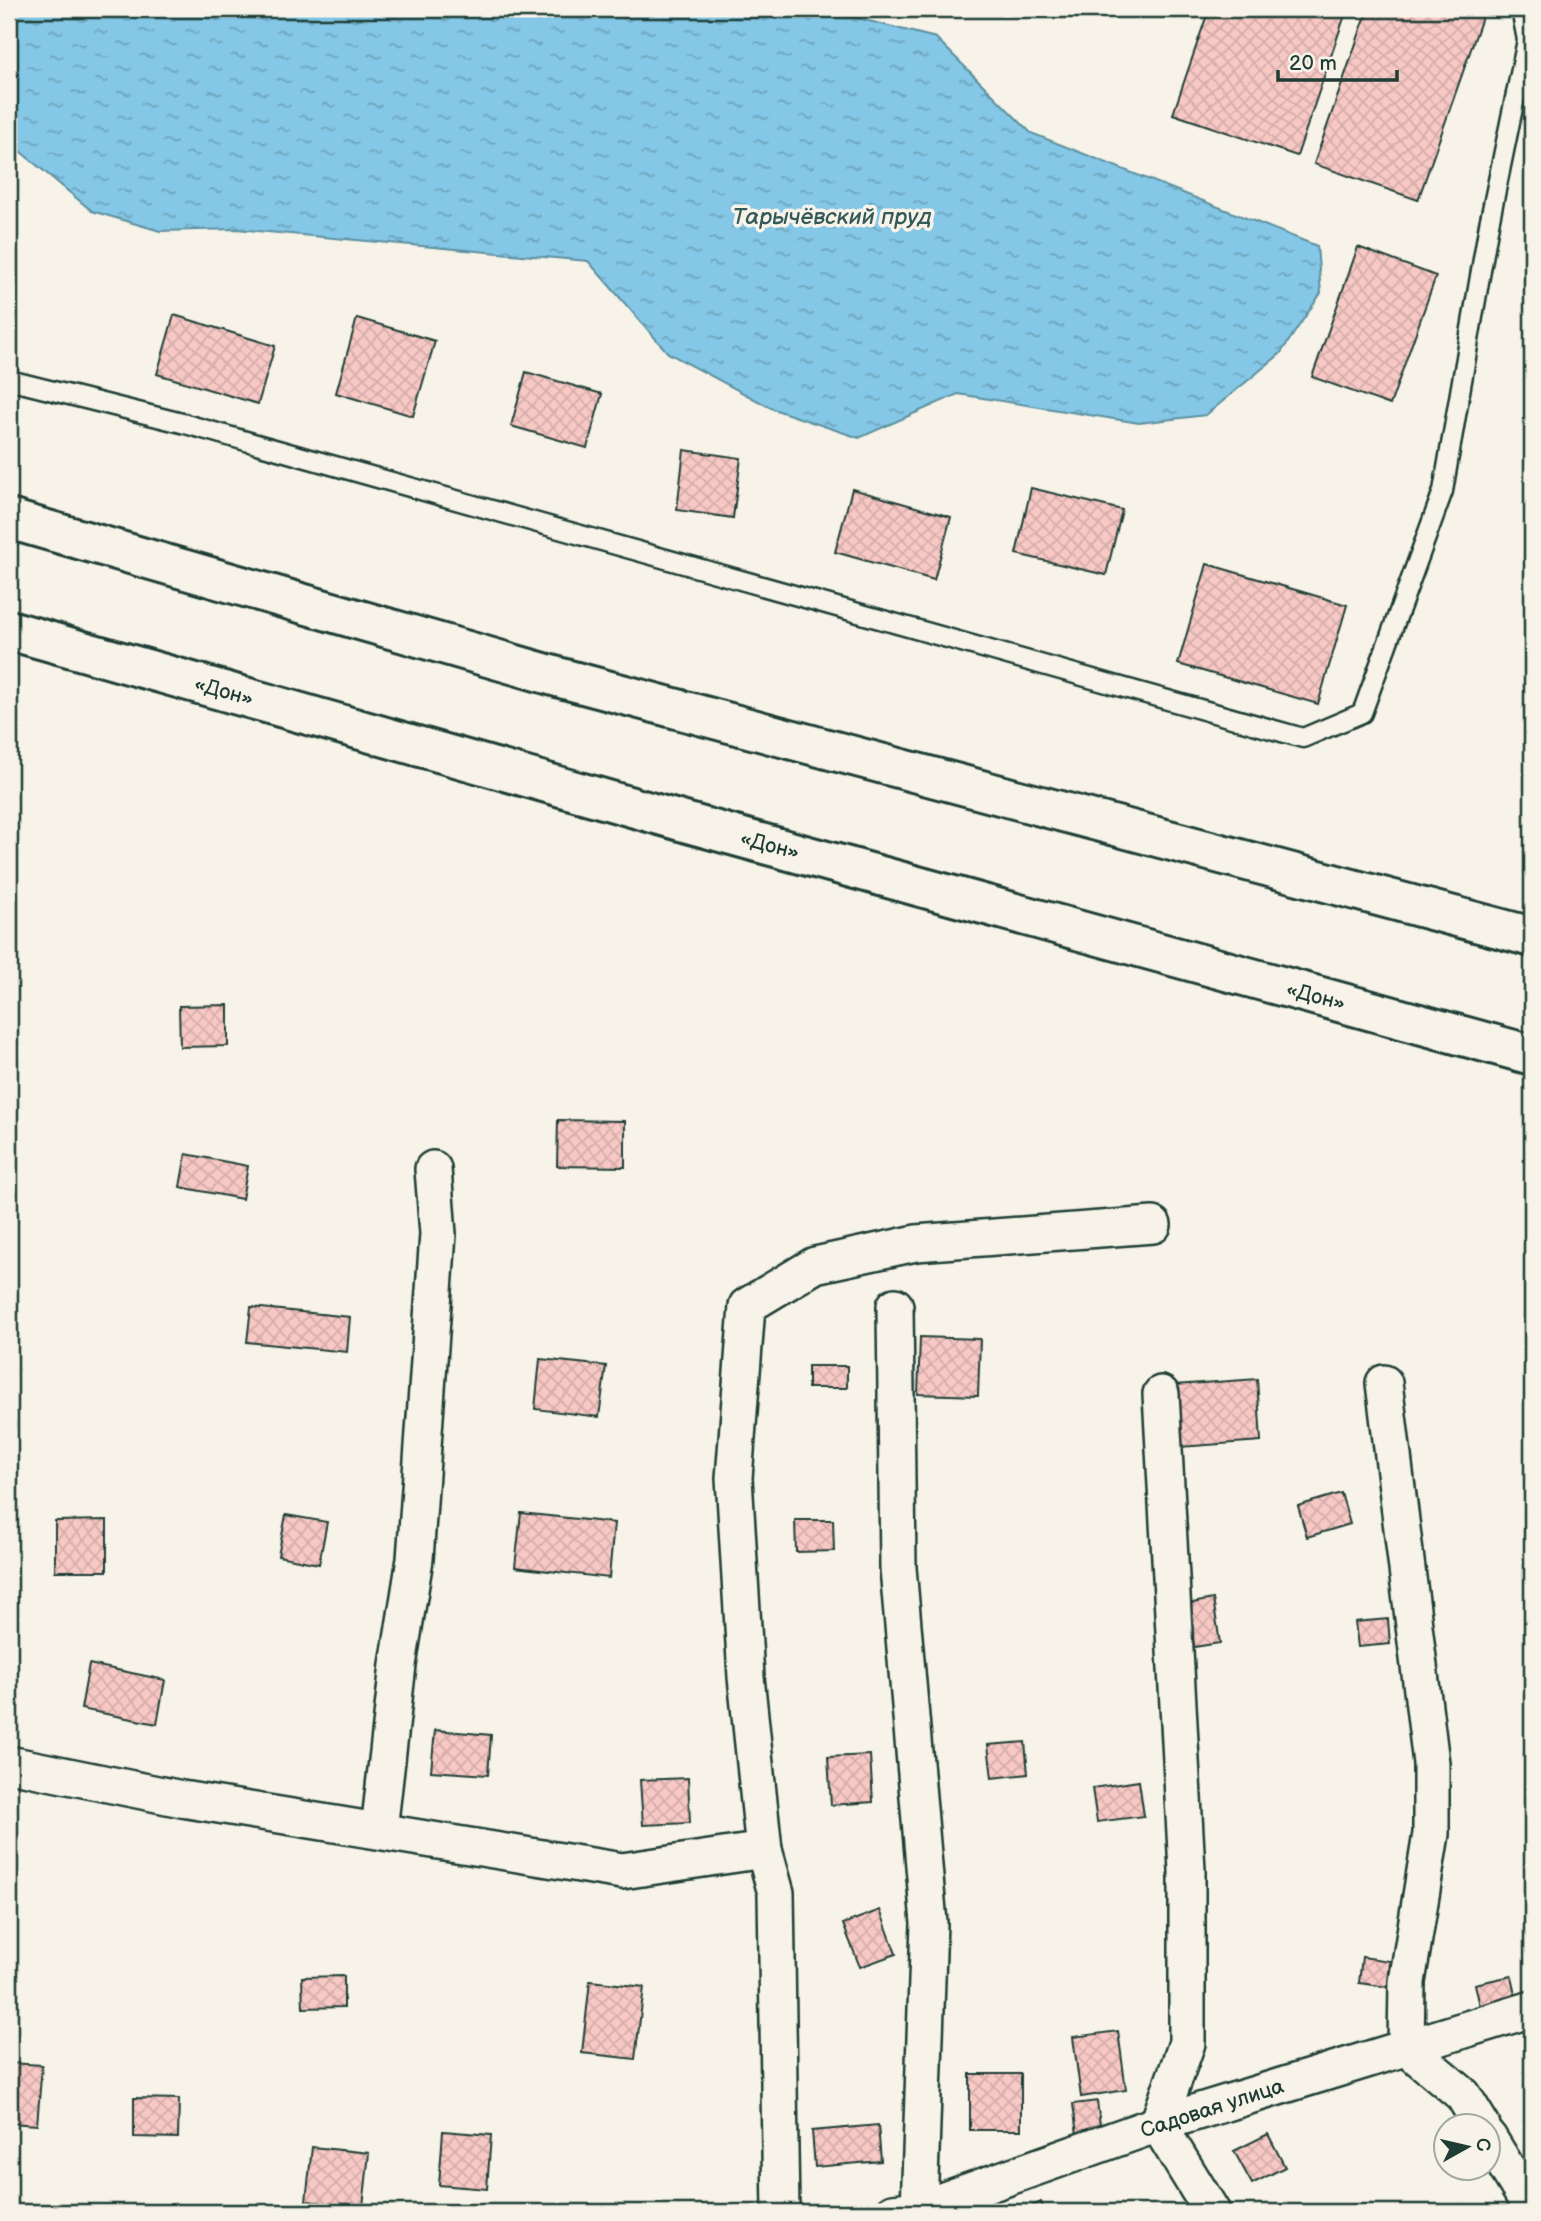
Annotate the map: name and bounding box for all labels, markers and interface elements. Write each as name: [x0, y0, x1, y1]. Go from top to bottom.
scale bar: [1278, 38, 1398, 82]
text: 20 m: [1289, 51, 1337, 76]
water label: Тарычёвский пруд: [732, 203, 932, 231]
street label: «Дон»: [191, 671, 256, 712]
street label: «Дон»: [737, 826, 802, 865]
street label: «Дон»: [1283, 977, 1348, 1016]
street label: Садовая улица: [1137, 2073, 1288, 2143]
north arrow: [1432, 2112, 1502, 2182]
text: С: [1470, 2137, 1495, 2153]

